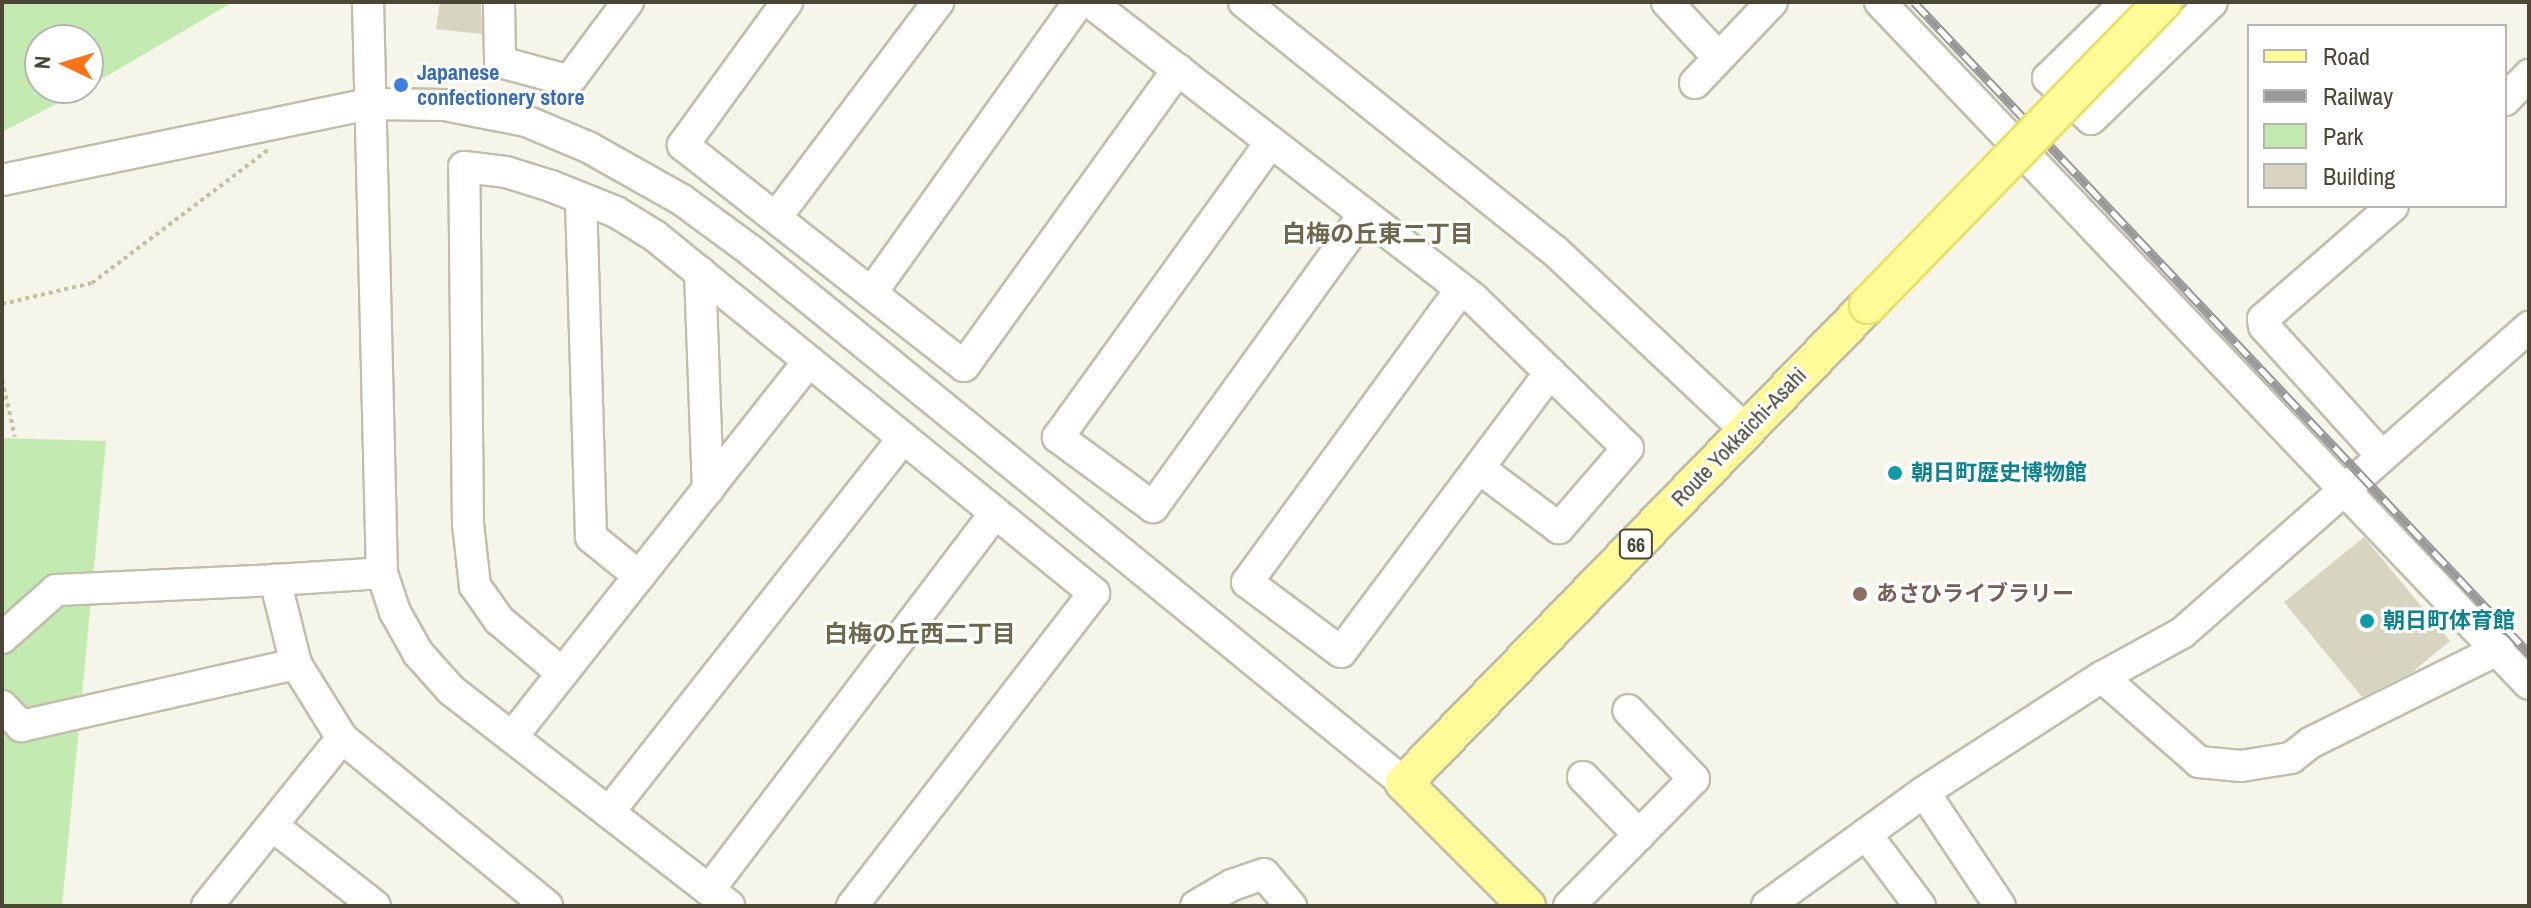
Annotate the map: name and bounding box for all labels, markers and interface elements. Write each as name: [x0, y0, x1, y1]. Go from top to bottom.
north arrow: [24, 24, 104, 104]
legend: [2247, 24, 2507, 208]
text: Road: [2323, 40, 2370, 72]
text: N: [27, 55, 57, 70]
place label: Japanese confectionery store: [417, 59, 584, 110]
marker: Japanese confectionery store: [392, 76, 410, 94]
text: Railway: [2323, 80, 2393, 112]
text: Park: [2323, 120, 2363, 152]
text: Building: [2323, 160, 2395, 192]
district label: 白梅の丘東二丁目: [1282, 220, 1474, 248]
street label: Route Yokkaichi-Asahi: [1666, 362, 1812, 512]
place label: 朝日町歴史博物館: [1911, 460, 2087, 486]
marker: 朝日町歴史博物館: [1886, 464, 1904, 482]
road number: 66: [1618, 528, 1654, 560]
place label: あさひライブラリー: [1876, 581, 2074, 607]
marker: あさひライブラリー: [1851, 585, 1869, 603]
place label: 朝日町体育館: [2383, 608, 2515, 634]
marker: 朝日町体育館: [2358, 612, 2376, 630]
district label: 白梅の丘西二丁目: [824, 620, 1016, 648]

